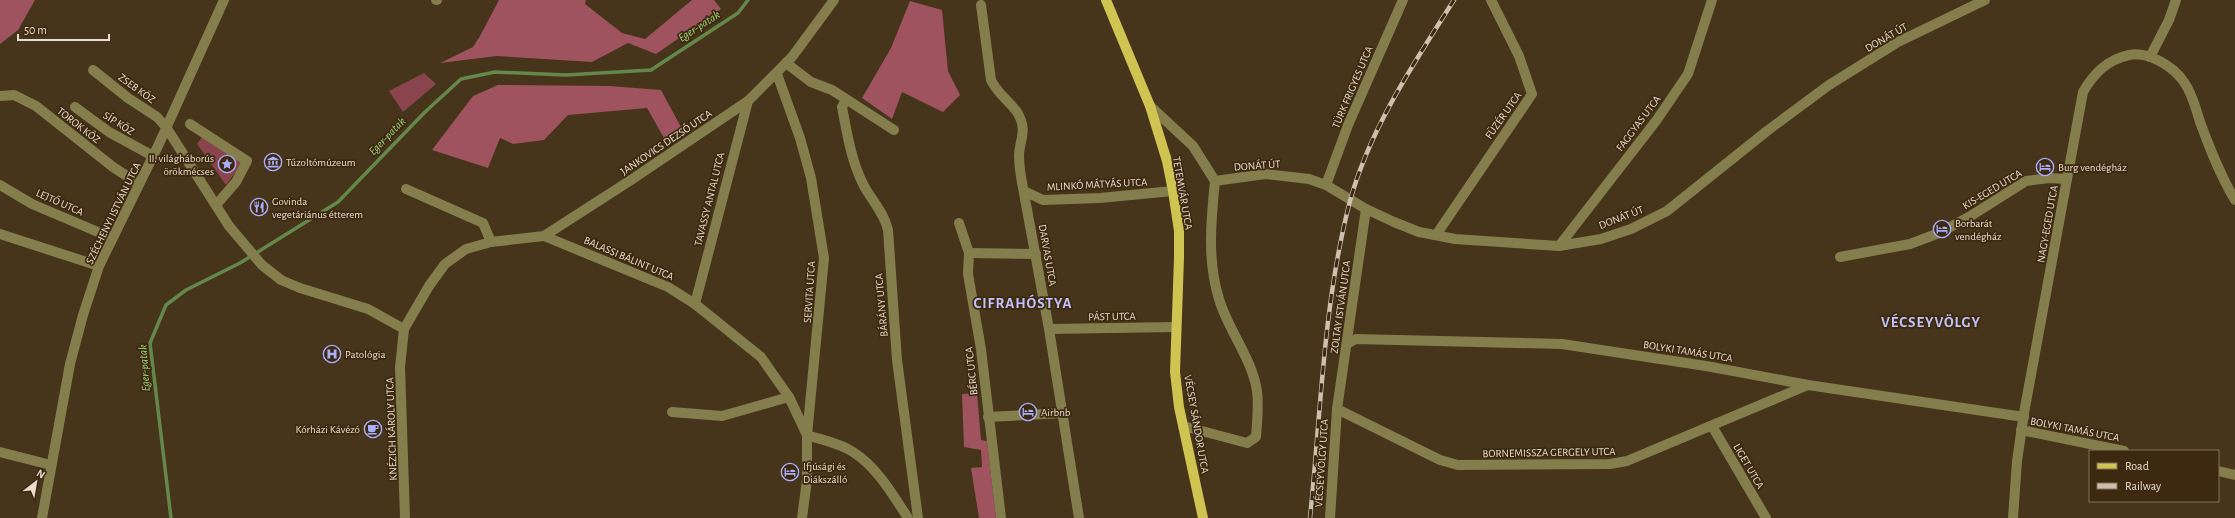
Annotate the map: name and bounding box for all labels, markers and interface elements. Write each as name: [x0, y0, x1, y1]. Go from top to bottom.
water label: Eger-patak: [676, 8, 723, 45]
scale bar: [18, 16, 109, 42]
street label: DONÁT ÚT: [1863, 20, 1910, 54]
text: 50 m: [24, 24, 47, 36]
street label: TÜRK FRIGYES UTCA: [1330, 44, 1375, 130]
street label: ZSEB KÖZ: [116, 71, 157, 105]
street label: FÜZÉR UTCA: [1482, 89, 1524, 141]
street label: FAGGYAS UTCA: [1614, 93, 1663, 153]
street label: TOROK KÖZ: [55, 105, 102, 146]
street label: JANKOVICS DEZSŐ UTCA: [618, 107, 715, 177]
street label: SÍP KÖZ: [101, 109, 137, 137]
water label: Eger-patak: [366, 115, 409, 158]
street label: TAVASSY ANTAL UTCA: [692, 150, 727, 247]
museum icon: Tűzoltómúzeum: [263, 152, 283, 172]
place label: II. világháborús örökmécses: [149, 153, 214, 177]
place icon: II. világháborús örökmécses: [217, 154, 237, 174]
street label: TETEMVÁR UTCA: [1171, 155, 1195, 231]
place label: Tűzoltómúzeum: [286, 157, 356, 168]
street label: DONÁT ÚT: [1233, 157, 1281, 173]
hotel icon: Burg vendégház: [2035, 157, 2055, 177]
street label: SZÉCHENYI ISTVÁN UTCA: [83, 160, 143, 266]
place label: Burg vendégház: [2058, 162, 2127, 173]
street label: KIS-EGED UTCA: [1961, 167, 2024, 211]
street label: MLINKÓ MÁTYÁS UTCA: [1046, 175, 1148, 193]
street label: NAGY-EGED UTCA: [2035, 184, 2060, 264]
street label: LEJTŐ UTCA: [34, 186, 86, 218]
place label: Govinda vegetáriánus étterem: [272, 196, 363, 220]
restaurant icon: Govinda vegetáriánus étterem: [249, 197, 269, 217]
street label: DONÁT ÚT: [1597, 203, 1646, 231]
place label: Borbarát vendégház: [1955, 218, 2002, 242]
hotel icon: Borbarát vendégház: [1932, 219, 1952, 239]
street label: DARVAS UTCA: [1037, 223, 1058, 287]
street label: BALASSI BÁLINT UTCA: [582, 234, 676, 283]
street label: ZOLTAY ISTVÁN UTCA: [1328, 259, 1353, 354]
street label: SERVITA UTCA: [802, 260, 817, 323]
street label: BÁRÁNY UTCA: [872, 272, 890, 337]
district label: CIFRAHÓSTYA: [973, 294, 1073, 311]
street label: PÁST UTCA: [1088, 310, 1137, 322]
district label: VÉCSEYVÖLGY: [1881, 313, 1981, 330]
street label: BOLYKI TAMÁS UTCA: [1642, 338, 1734, 364]
water label: Eger-patak: [136, 344, 153, 392]
hospital icon: Patológia: [322, 344, 342, 364]
street label: BÉRC UTCA: [962, 346, 980, 396]
place label: Patológia: [345, 349, 386, 360]
street label: VÉCSEY SÁNDOR UTCA: [1182, 374, 1212, 475]
street label: KNÉZICH KÁROLY UTCA: [383, 377, 399, 481]
hotel icon: Airbnb: [1018, 402, 1038, 422]
place label: Airbnb: [1041, 407, 1071, 418]
street label: BOLYKI TAMÁS UTCA: [2029, 414, 2121, 444]
street label: VÉCSEYVÖLGY UTCA: [1312, 418, 1330, 508]
cafe icon: Kórházi Kávézó: [363, 419, 383, 439]
place label: Kórházi Kávézó: [295, 424, 360, 435]
street label: LIGET UTCA: [1731, 442, 1766, 491]
street label: BORNEMISSZA GERGELY UTCA: [1482, 446, 1616, 459]
legend: [2089, 450, 2219, 502]
text: Road: [2125, 460, 2149, 472]
place label: Ifjúsági és Diákszálló: [803, 461, 847, 485]
north arrow: [16, 462, 56, 502]
hotel icon: Ifjúsági és Diákszálló: [780, 462, 800, 482]
text: N: [35, 467, 47, 481]
text: Railway: [2125, 480, 2161, 493]

